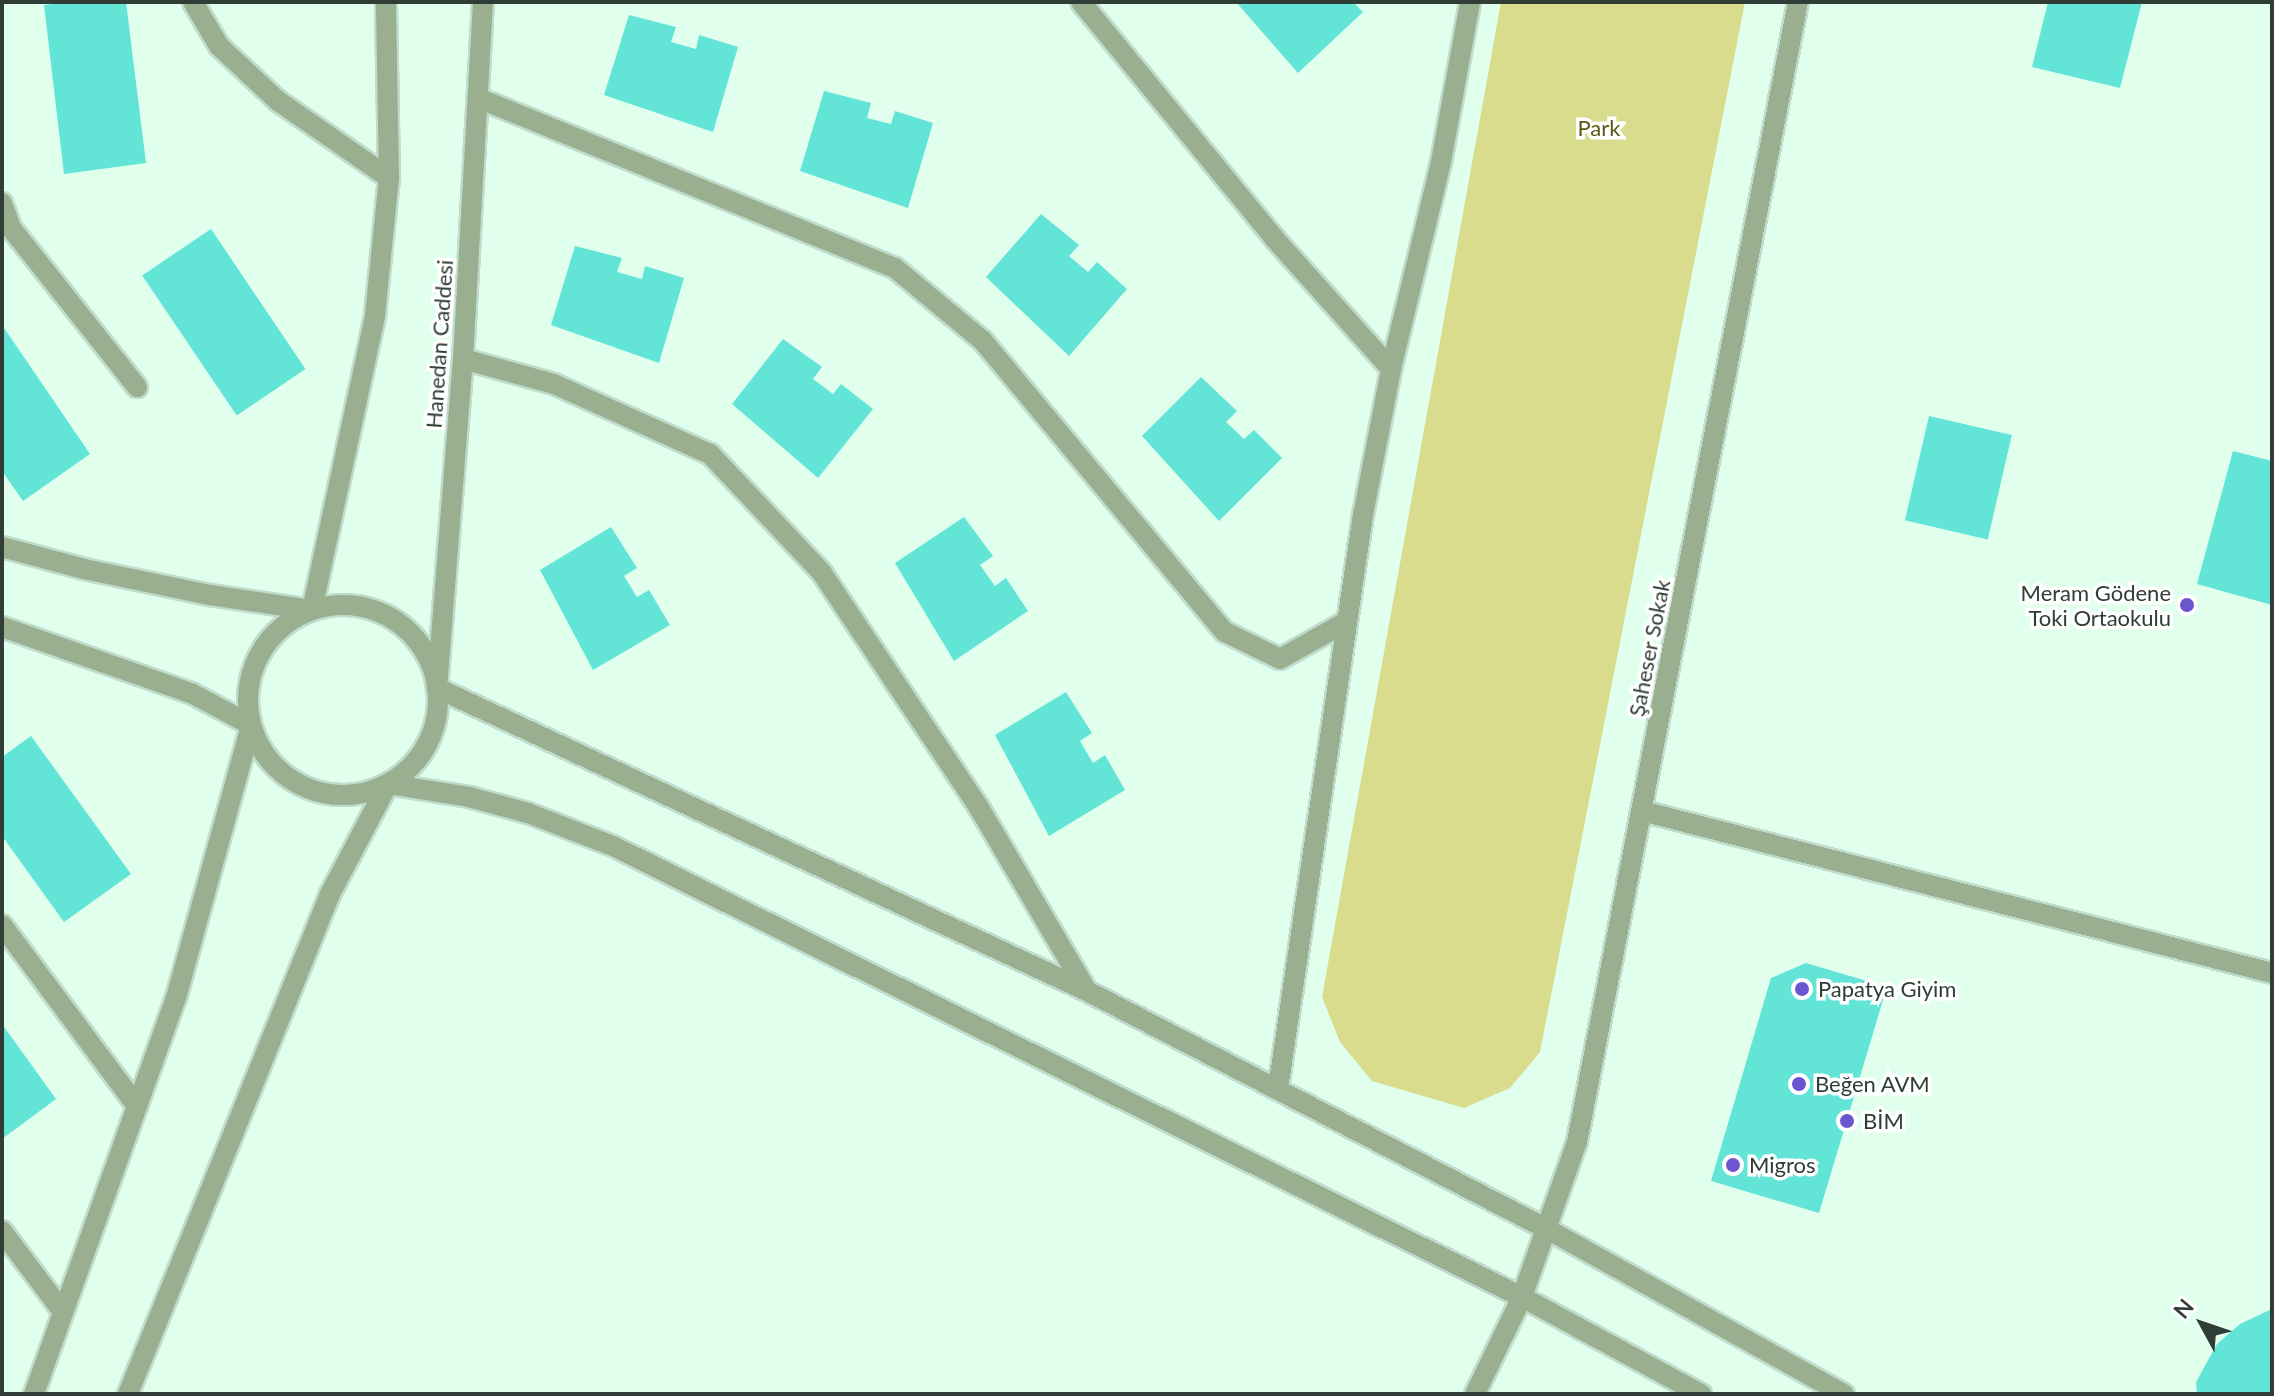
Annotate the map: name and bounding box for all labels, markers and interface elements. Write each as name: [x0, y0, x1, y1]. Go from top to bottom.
park label: Park: [1578, 115, 1620, 141]
street label: Hanedan Caddesi: [420, 259, 458, 429]
street label: Şaheser Sokak: [1623, 577, 1675, 719]
place label: Meram Gödene Toki Ortaokulu: [2021, 579, 2171, 630]
marker: Meram Gödene Toki Ortaokulu: [2178, 596, 2196, 614]
place label: Papatya Giyim: [1818, 976, 1956, 1002]
marker: Papatya Giyim: [1793, 980, 1811, 998]
place label: Beğen AVM: [1815, 1071, 1930, 1097]
marker: Beğen AVM: [1790, 1075, 1808, 1093]
place label: BİM: [1863, 1108, 1904, 1134]
marker: BİM: [1838, 1112, 1856, 1130]
place label: Migros: [1749, 1152, 1816, 1178]
marker: Migros: [1724, 1156, 1742, 1174]
north arrow: [2162, 1284, 2242, 1364]
text: N: [2167, 1293, 2199, 1323]

